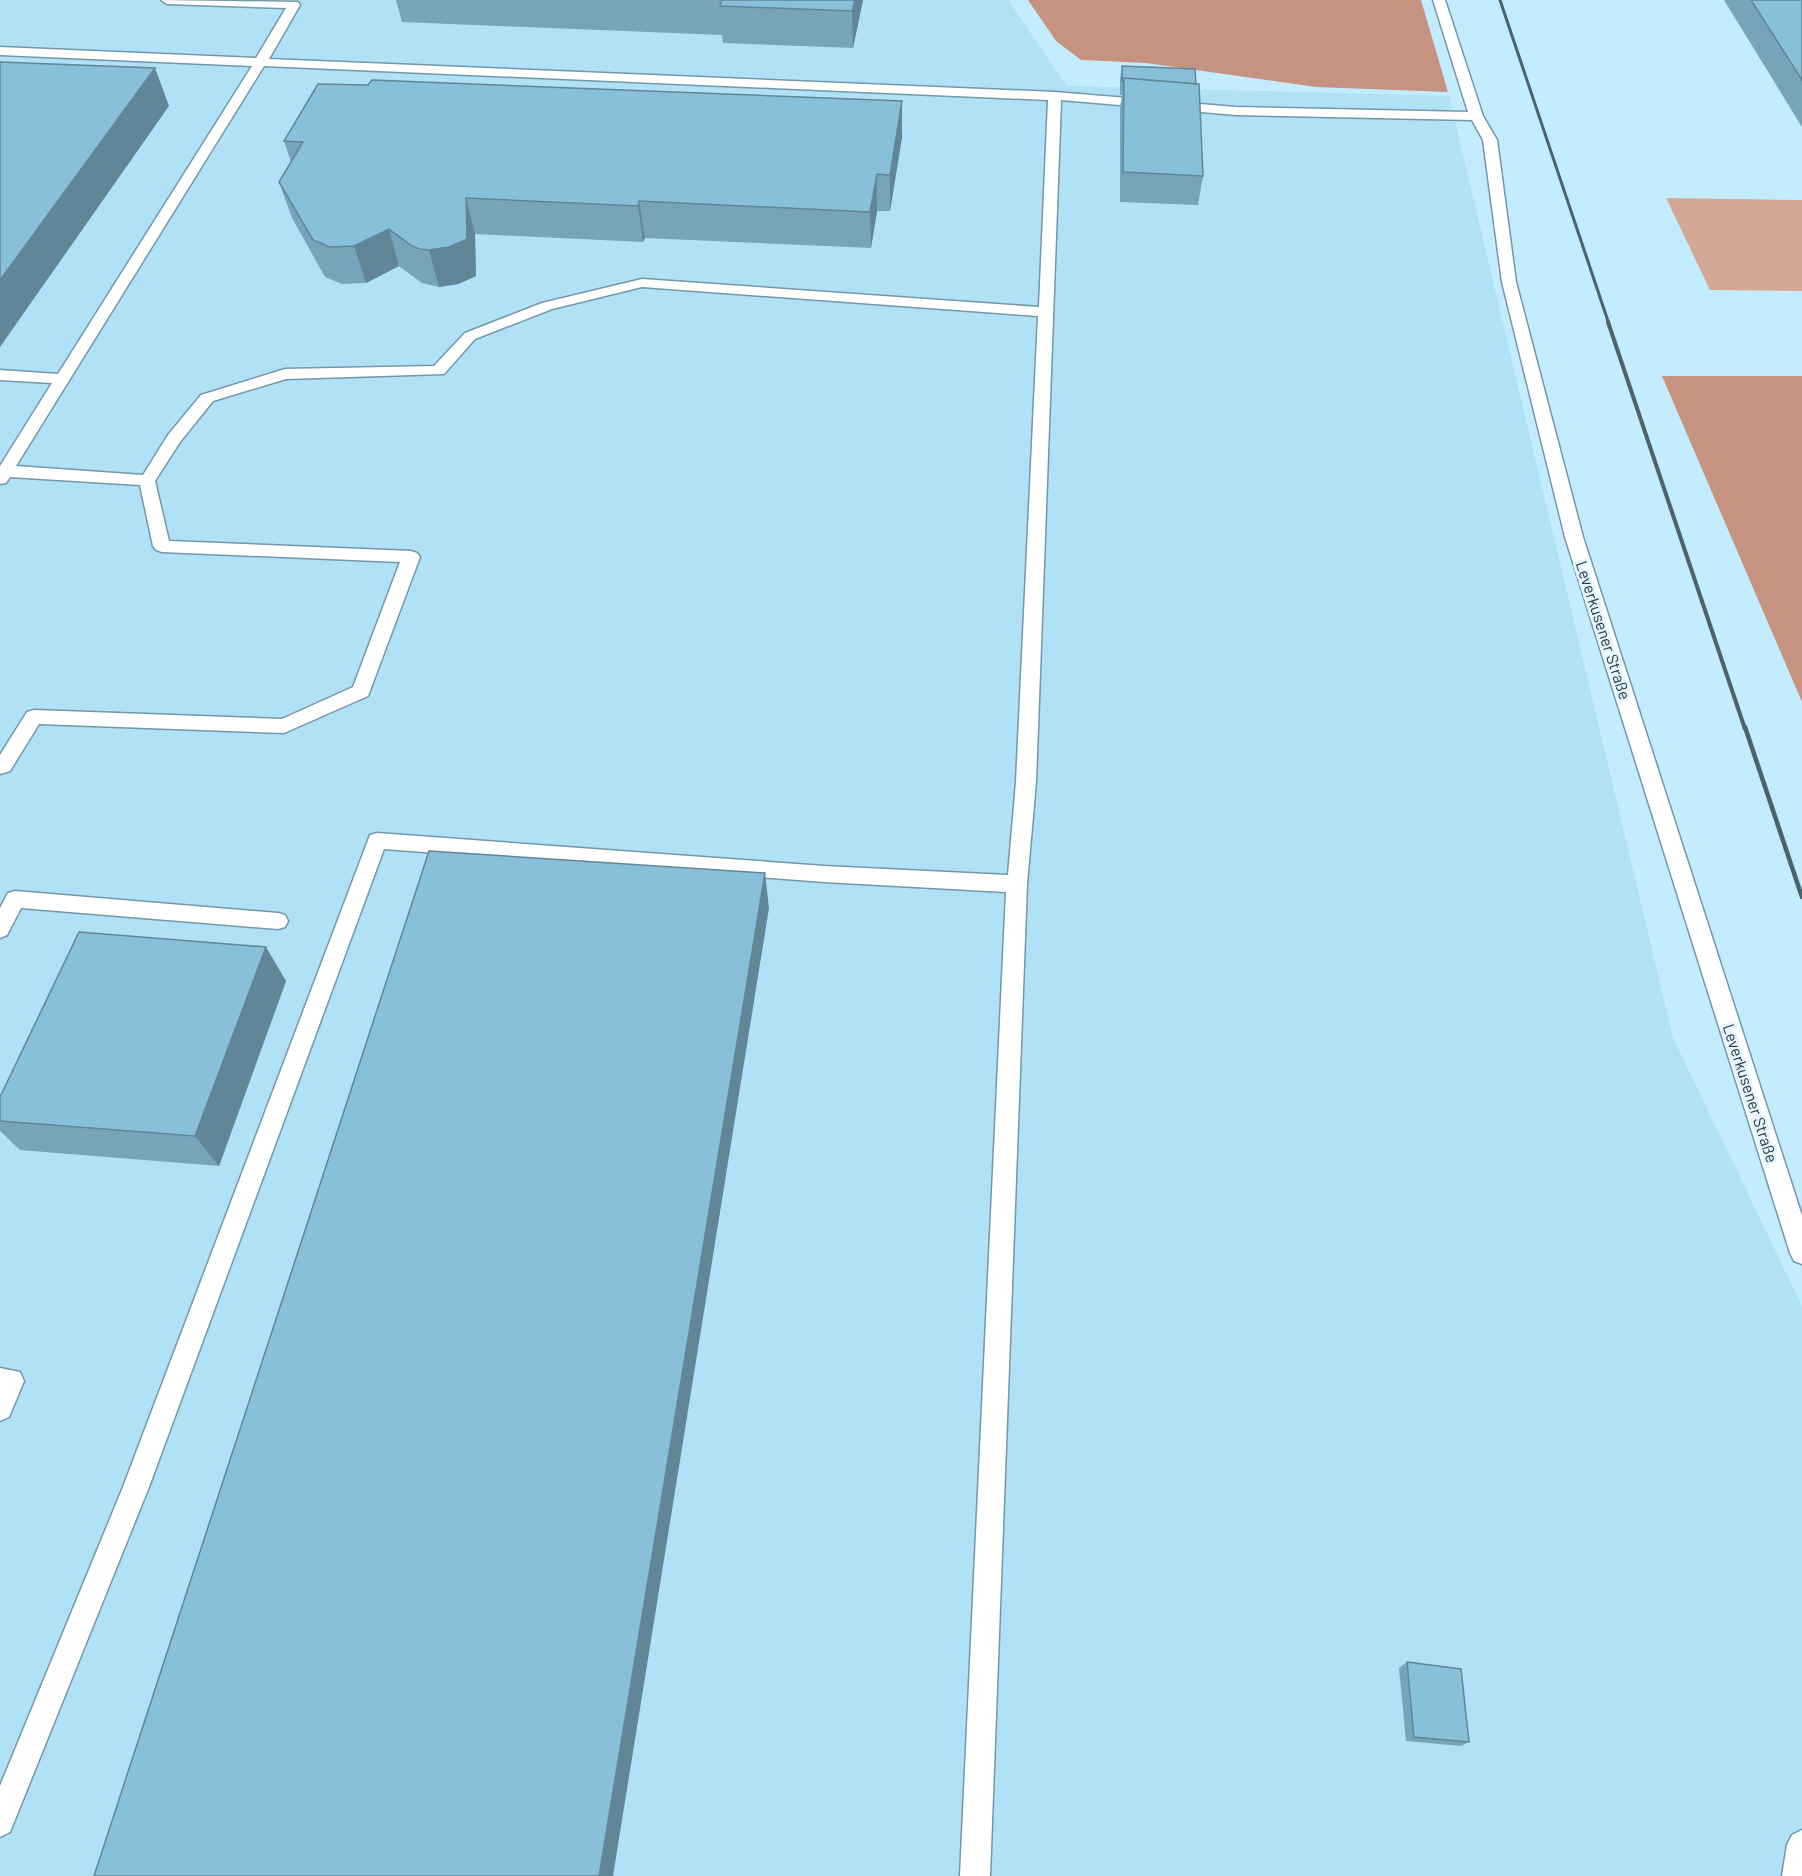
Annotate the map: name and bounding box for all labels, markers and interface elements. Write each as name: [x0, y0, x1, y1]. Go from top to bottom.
street label: Leverkusener Straße: [1573, 558, 1635, 702]
street label: Leverkusener Straße: [1720, 1021, 1782, 1165]

